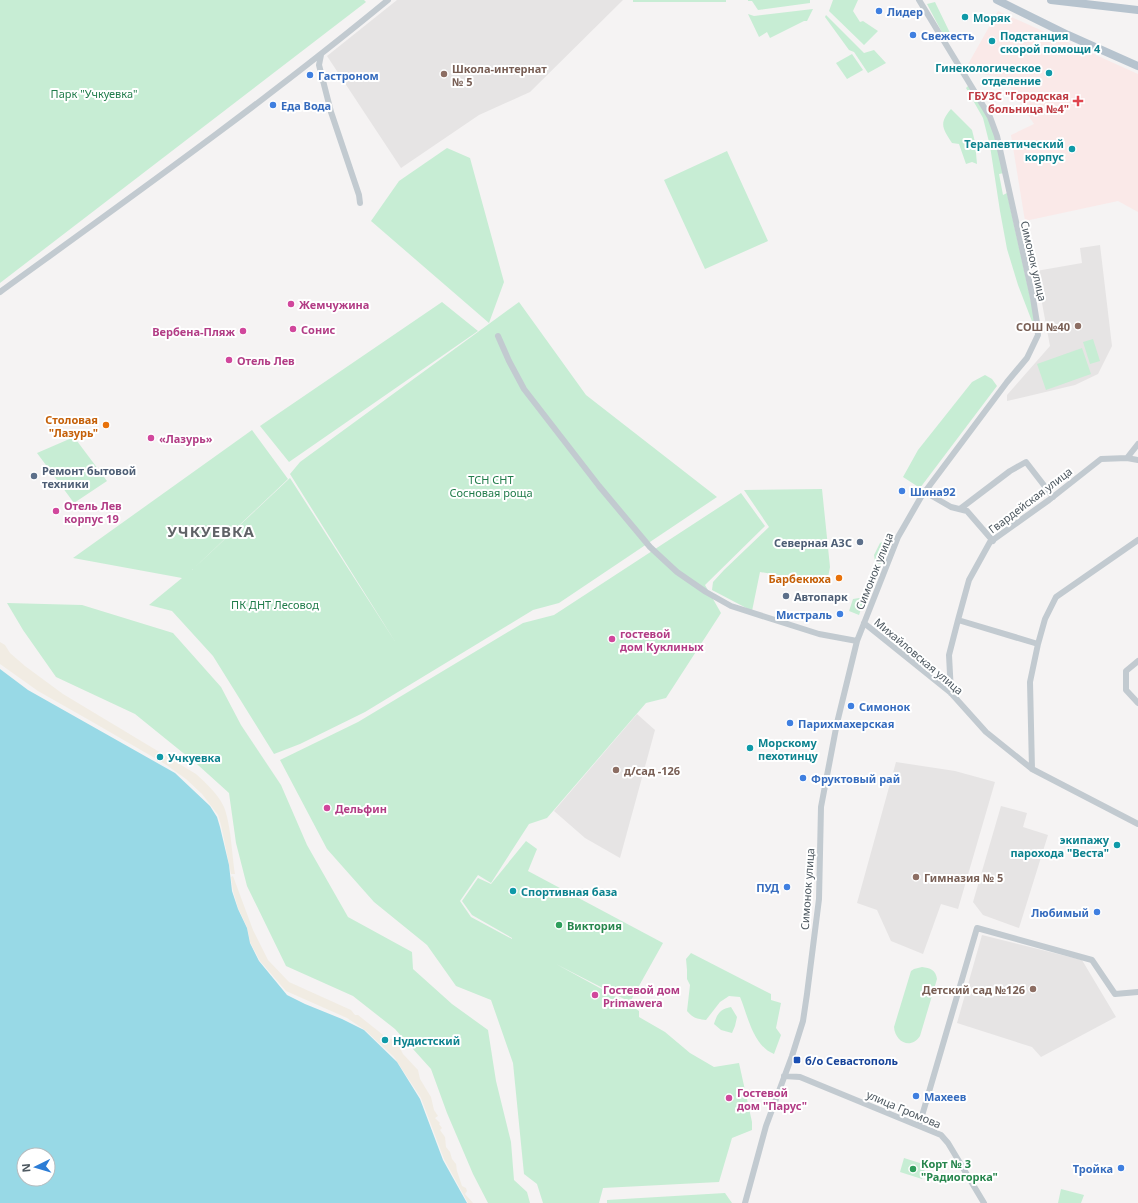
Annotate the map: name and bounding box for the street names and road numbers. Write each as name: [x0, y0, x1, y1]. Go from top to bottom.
street label: Симонок улица: [1017, 219, 1051, 303]
street label: Гвардейская улица: [985, 464, 1075, 536]
street label: Симонок улица: [852, 530, 896, 612]
street label: Михайловская улица: [871, 614, 967, 698]
street label: Симонок улица: [797, 848, 817, 930]
street label: улица Громова: [864, 1086, 944, 1132]

